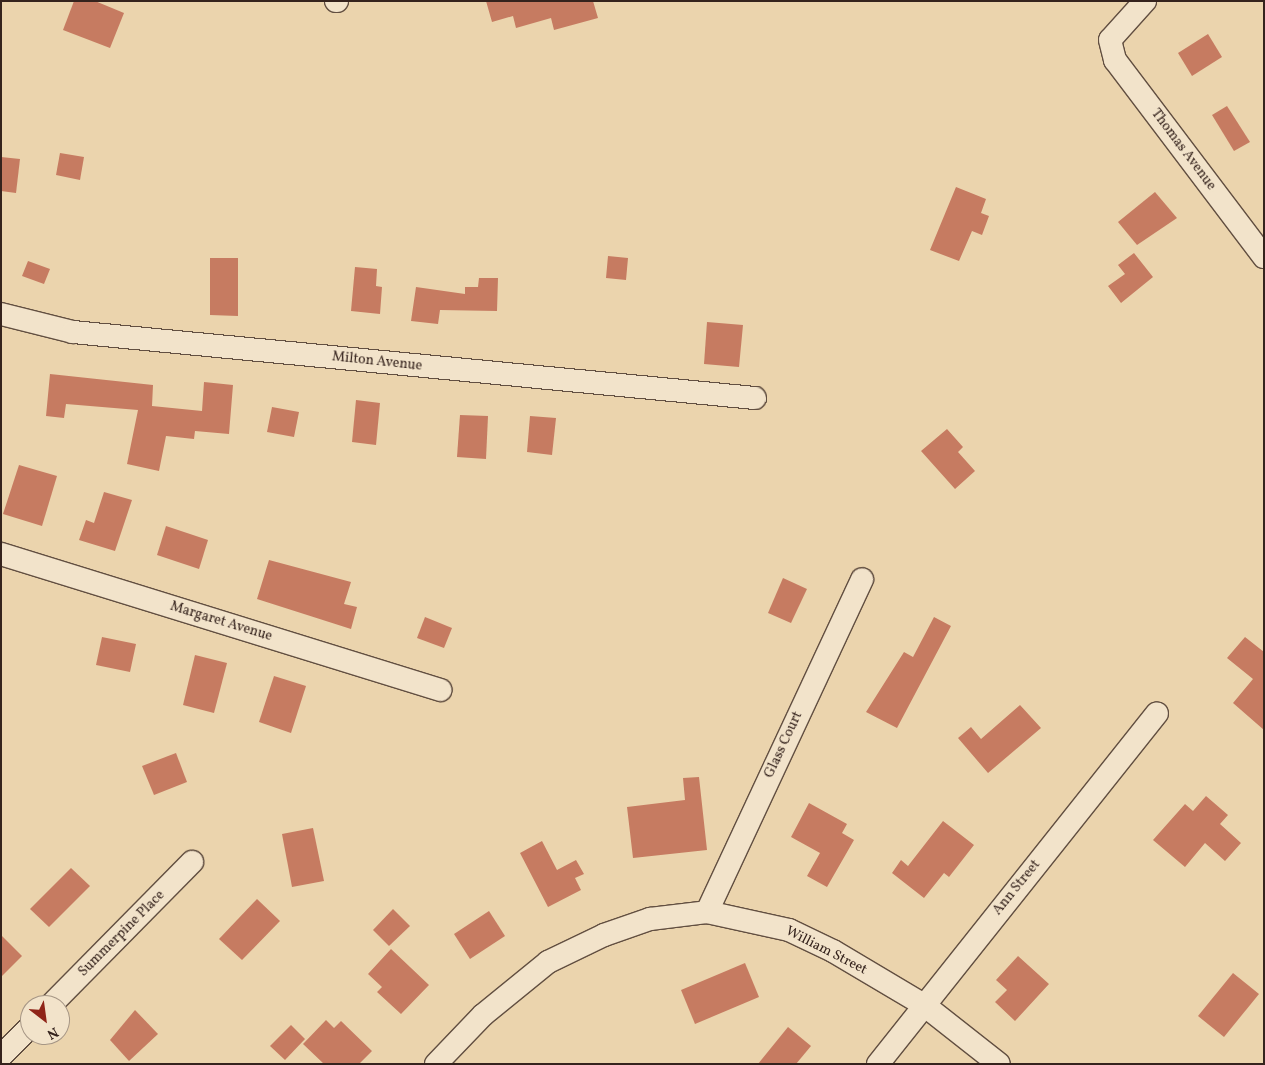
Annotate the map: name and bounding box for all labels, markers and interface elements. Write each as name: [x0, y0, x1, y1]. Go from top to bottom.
street label: Thomas Avenue: [1147, 106, 1219, 194]
street label: Milton Avenue: [331, 349, 423, 375]
street label: Margaret Avenue: [168, 598, 274, 646]
street label: Glass Court: [761, 709, 807, 781]
street label: Ann Street: [990, 857, 1044, 919]
street label: Summerpine Place: [75, 887, 169, 981]
street label: William Street: [782, 923, 870, 979]
north arrow: [20, 995, 70, 1045]
text: N: [43, 1022, 61, 1043]

